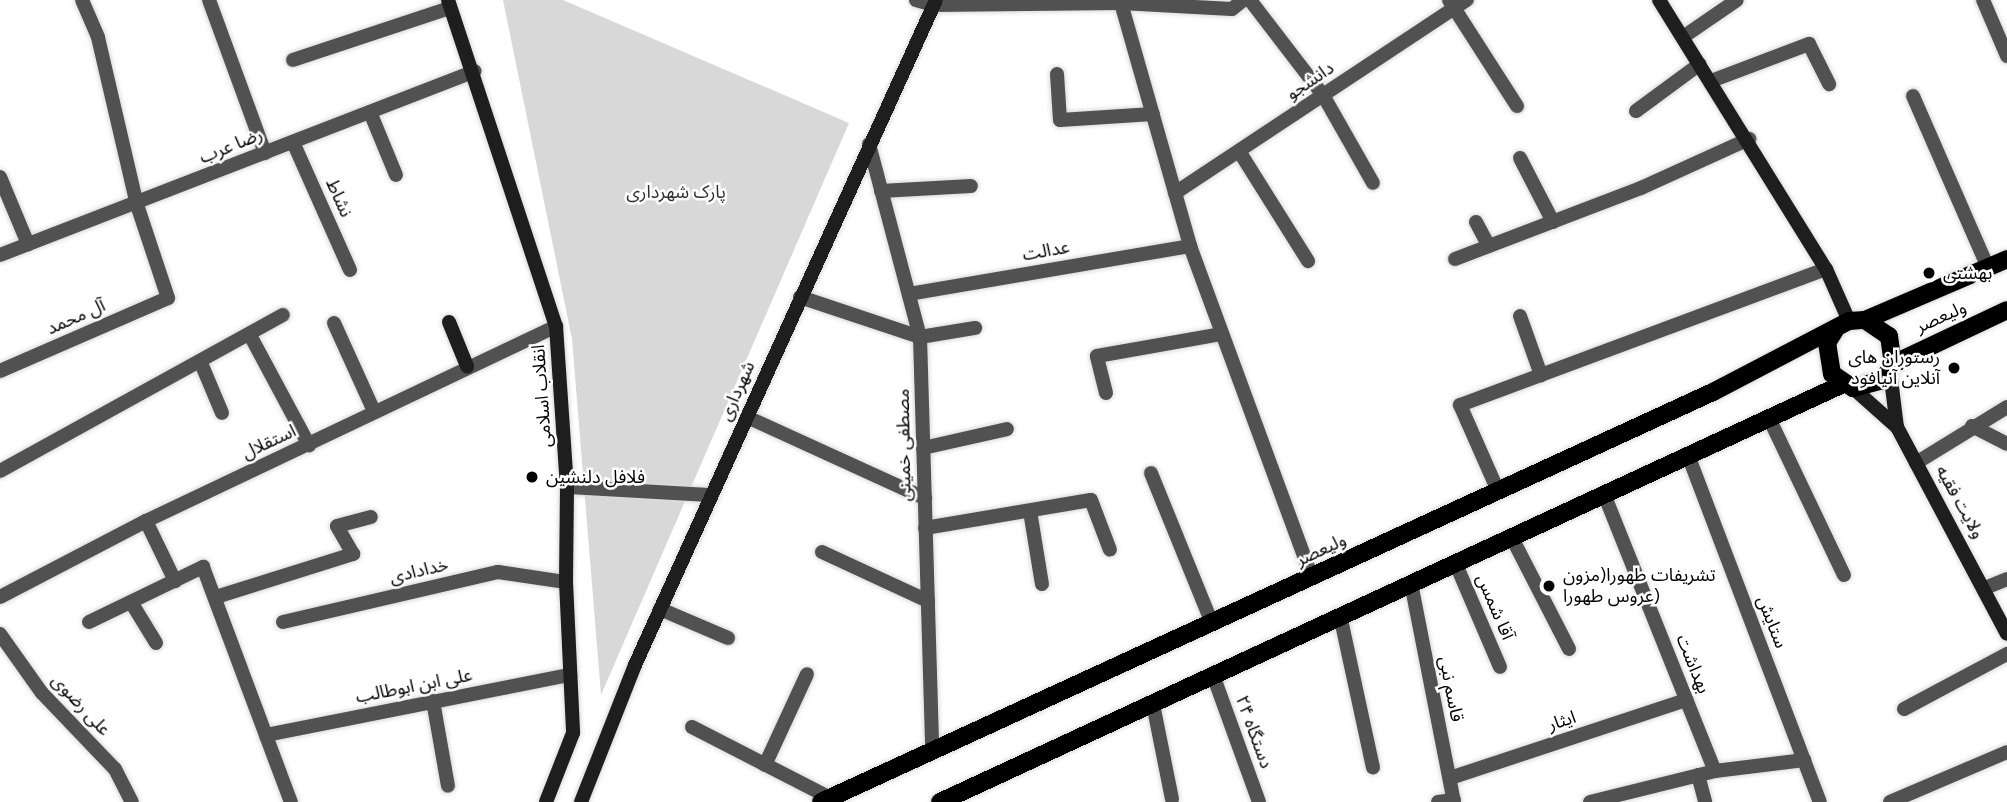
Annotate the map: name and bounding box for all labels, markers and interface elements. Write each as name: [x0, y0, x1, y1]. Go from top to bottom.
street label: دانشجو: [1282, 57, 1338, 105]
street label: رضا عرب: [196, 124, 266, 168]
street label: نشاط: [321, 176, 357, 220]
park label: پارک شهرداری: [626, 181, 726, 203]
street label: عدالت: [1021, 236, 1071, 266]
place label: بهشتی: [1943, 262, 1992, 284]
marker: بهشتی: [1921, 265, 1937, 281]
street label: آل محمد: [43, 295, 109, 339]
street label: ولیعصر: [1912, 296, 1970, 338]
street label: انقلاب اسلامی: [528, 344, 556, 448]
place label: رستوران های آنلاین آنیافود: [1848, 347, 1940, 390]
street label: شهرداری: [714, 358, 760, 424]
marker: رستوران های آنلاین آنیافود: [1946, 360, 1962, 376]
street label: مصطفی خمینی: [892, 388, 916, 502]
street label: استقلال: [238, 420, 300, 464]
street label: ولایت فقیه: [1931, 462, 1989, 542]
place label: فلافل دلنشین: [546, 466, 645, 488]
marker: فلافل دلنشین: [524, 469, 540, 485]
street label: ولیعصر: [1292, 529, 1350, 571]
street label: خدادادی: [388, 554, 450, 588]
place label: تشریفات طهورا(مزون عروس طهورا): [1563, 565, 1716, 608]
street label: آقا شمس: [1472, 571, 1518, 643]
marker: تشریفات طهورا(مزون عروس طهورا): [1541, 578, 1557, 594]
street label: ستایش: [1752, 593, 1792, 651]
street label: بهداشت: [1671, 631, 1715, 697]
street label: قاسم نبی: [1434, 654, 1468, 724]
street label: علی ابن ابوطالب: [354, 664, 474, 708]
street label: علی رضوی: [47, 670, 115, 740]
street label: ۲۴ دستگاه: [1231, 693, 1277, 771]
street label: ایثار: [1545, 706, 1579, 736]

